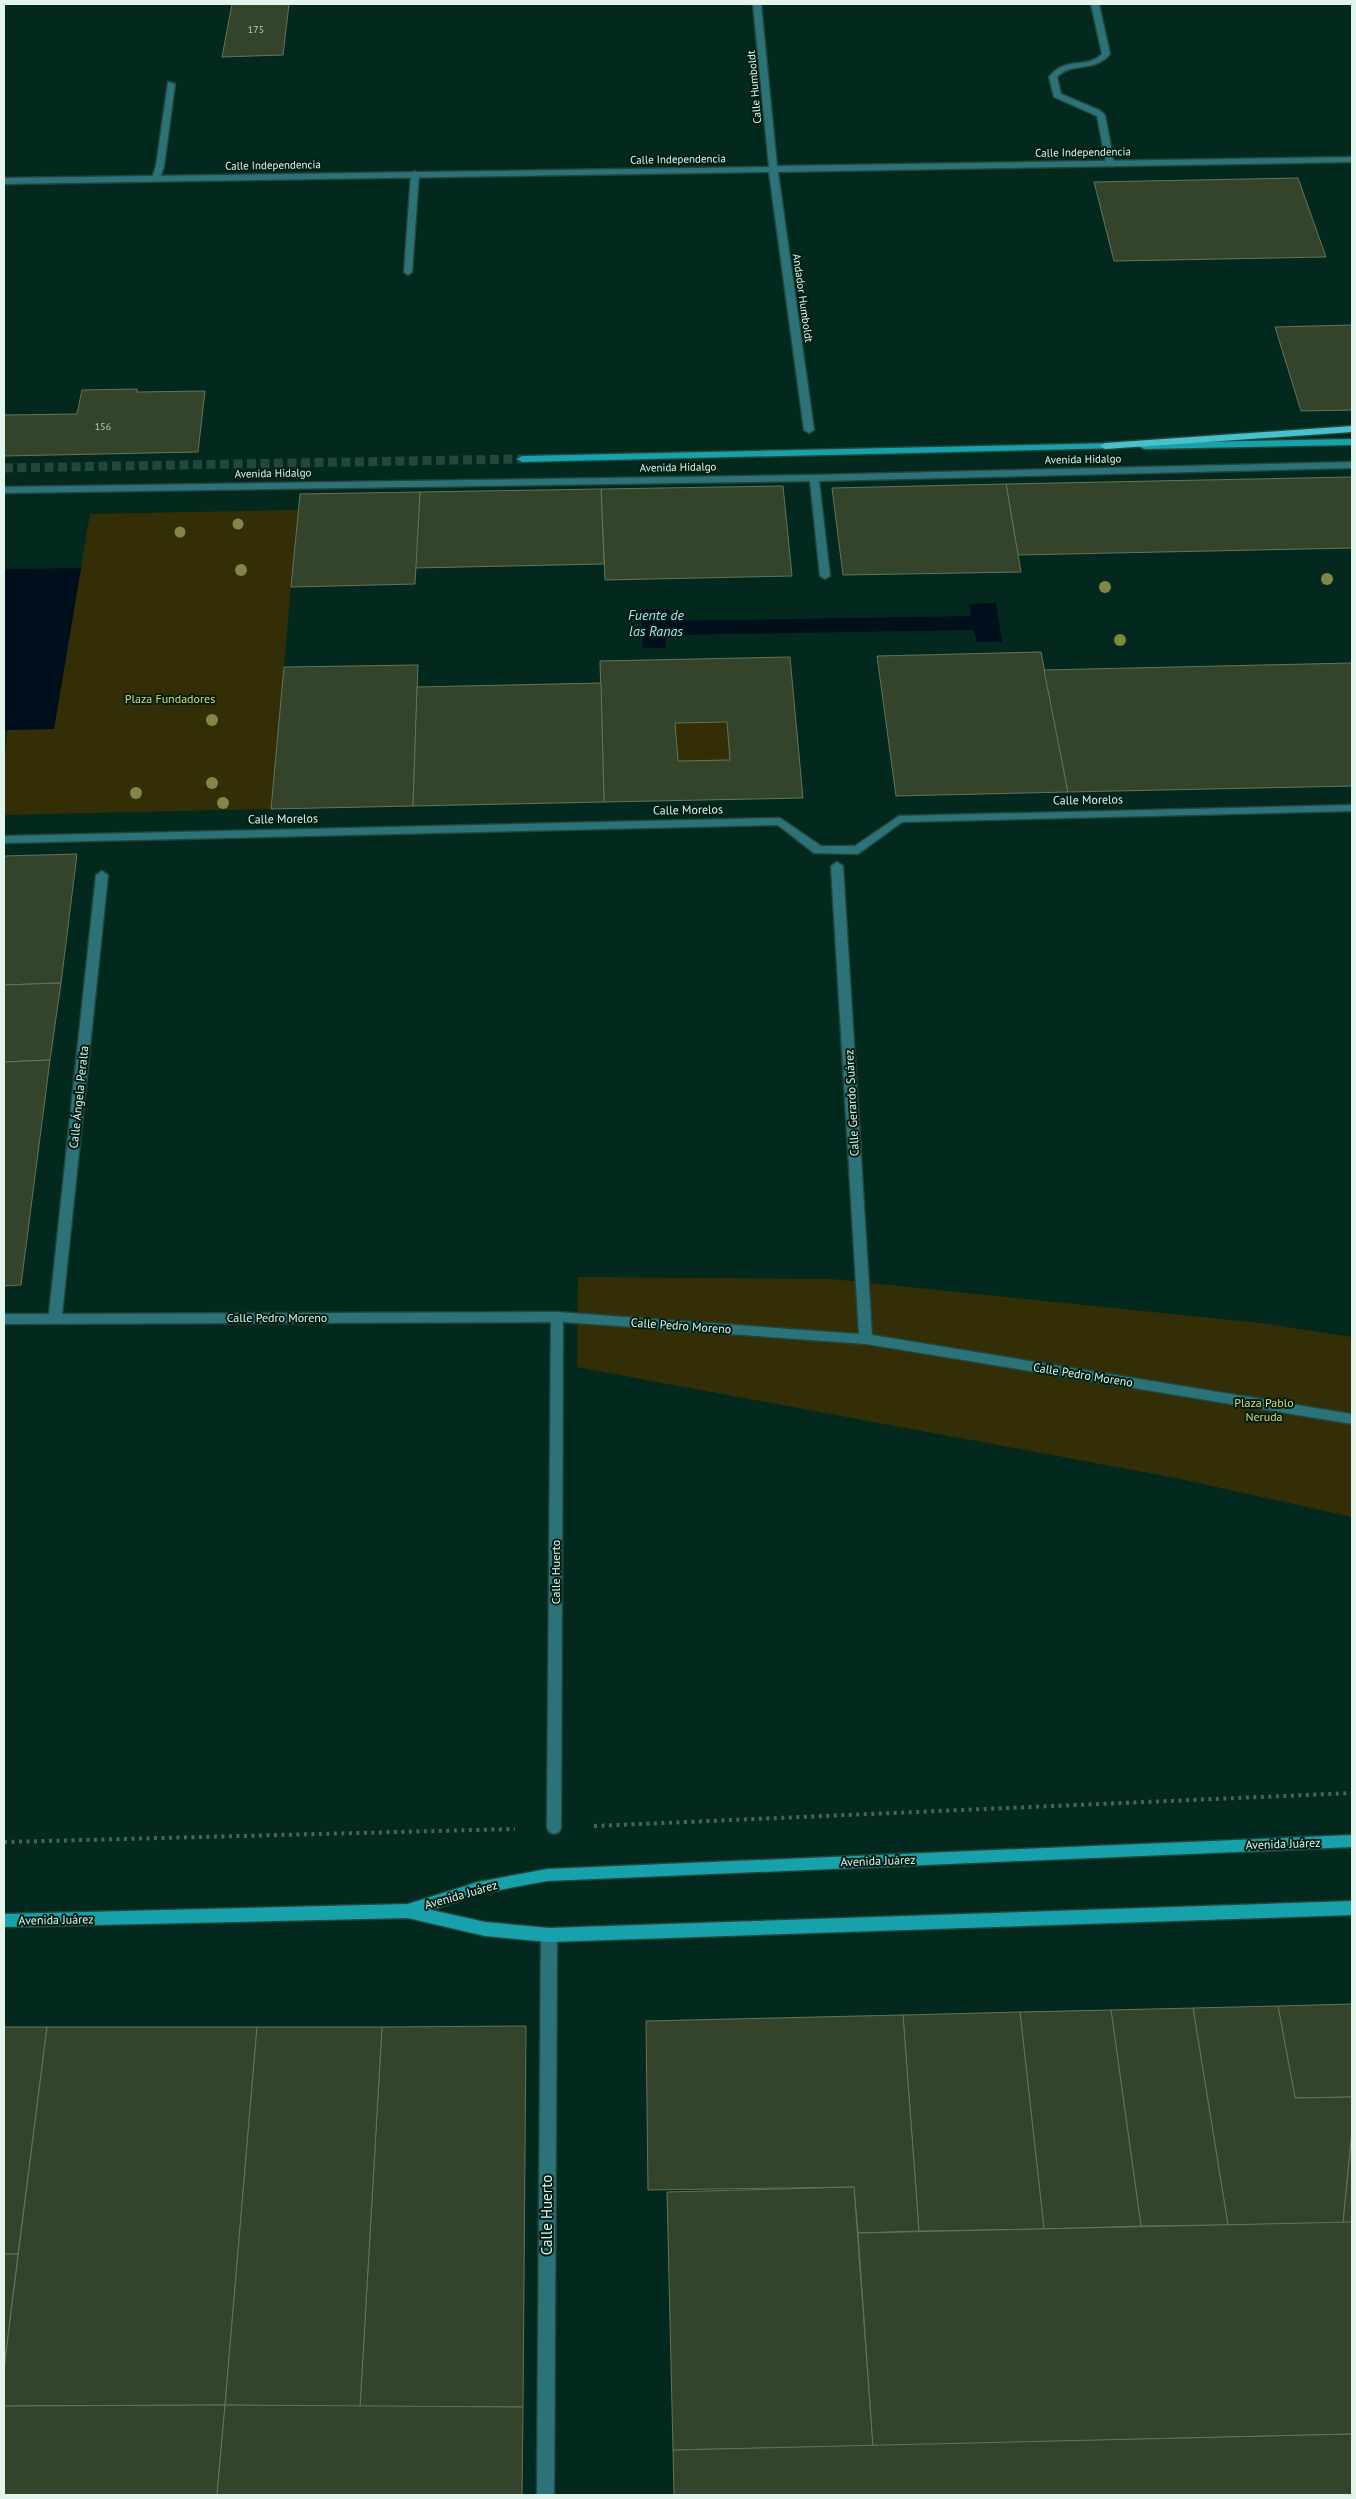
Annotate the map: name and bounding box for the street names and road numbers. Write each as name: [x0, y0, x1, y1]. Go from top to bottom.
street label: Calle Humboldt: [744, 50, 764, 124]
street label: Calle Independencia: [1035, 144, 1131, 160]
street label: Calle Independencia: [630, 151, 726, 167]
street label: Calle Independencia: [225, 157, 321, 173]
street label: Andador Humboldt: [790, 253, 816, 343]
street label: Avenida Hidalgo: [1044, 451, 1122, 467]
street label: Avenida Hidalgo: [639, 459, 717, 475]
street label: Avenida Hidalgo: [234, 465, 312, 481]
street label: Calle Morelos: [1053, 791, 1123, 808]
street label: Calle Morelos: [653, 801, 723, 818]
street label: Calle Morelos: [248, 810, 318, 827]
street label: Calle Ángela Peralta: [66, 1045, 91, 1149]
street label: Calle Gerardo Suárez: [841, 1049, 862, 1157]
street label: Calle Pedro Moreno: [227, 1310, 327, 1325]
street label: Calle Pedro Moreno: [630, 1315, 732, 1336]
street label: Calle Pedro Moreno: [1032, 1359, 1134, 1390]
street label: Calle Huerto: [548, 1540, 563, 1604]
street label: Avenida Juárez: [1245, 1835, 1321, 1852]
street label: Avenida Juárez: [840, 1852, 916, 1869]
street label: Avenida Juárez: [423, 1877, 499, 1912]
street label: Avenida Juárez: [18, 1911, 94, 1928]
street label: Calle Huerto: [537, 2175, 556, 2255]

